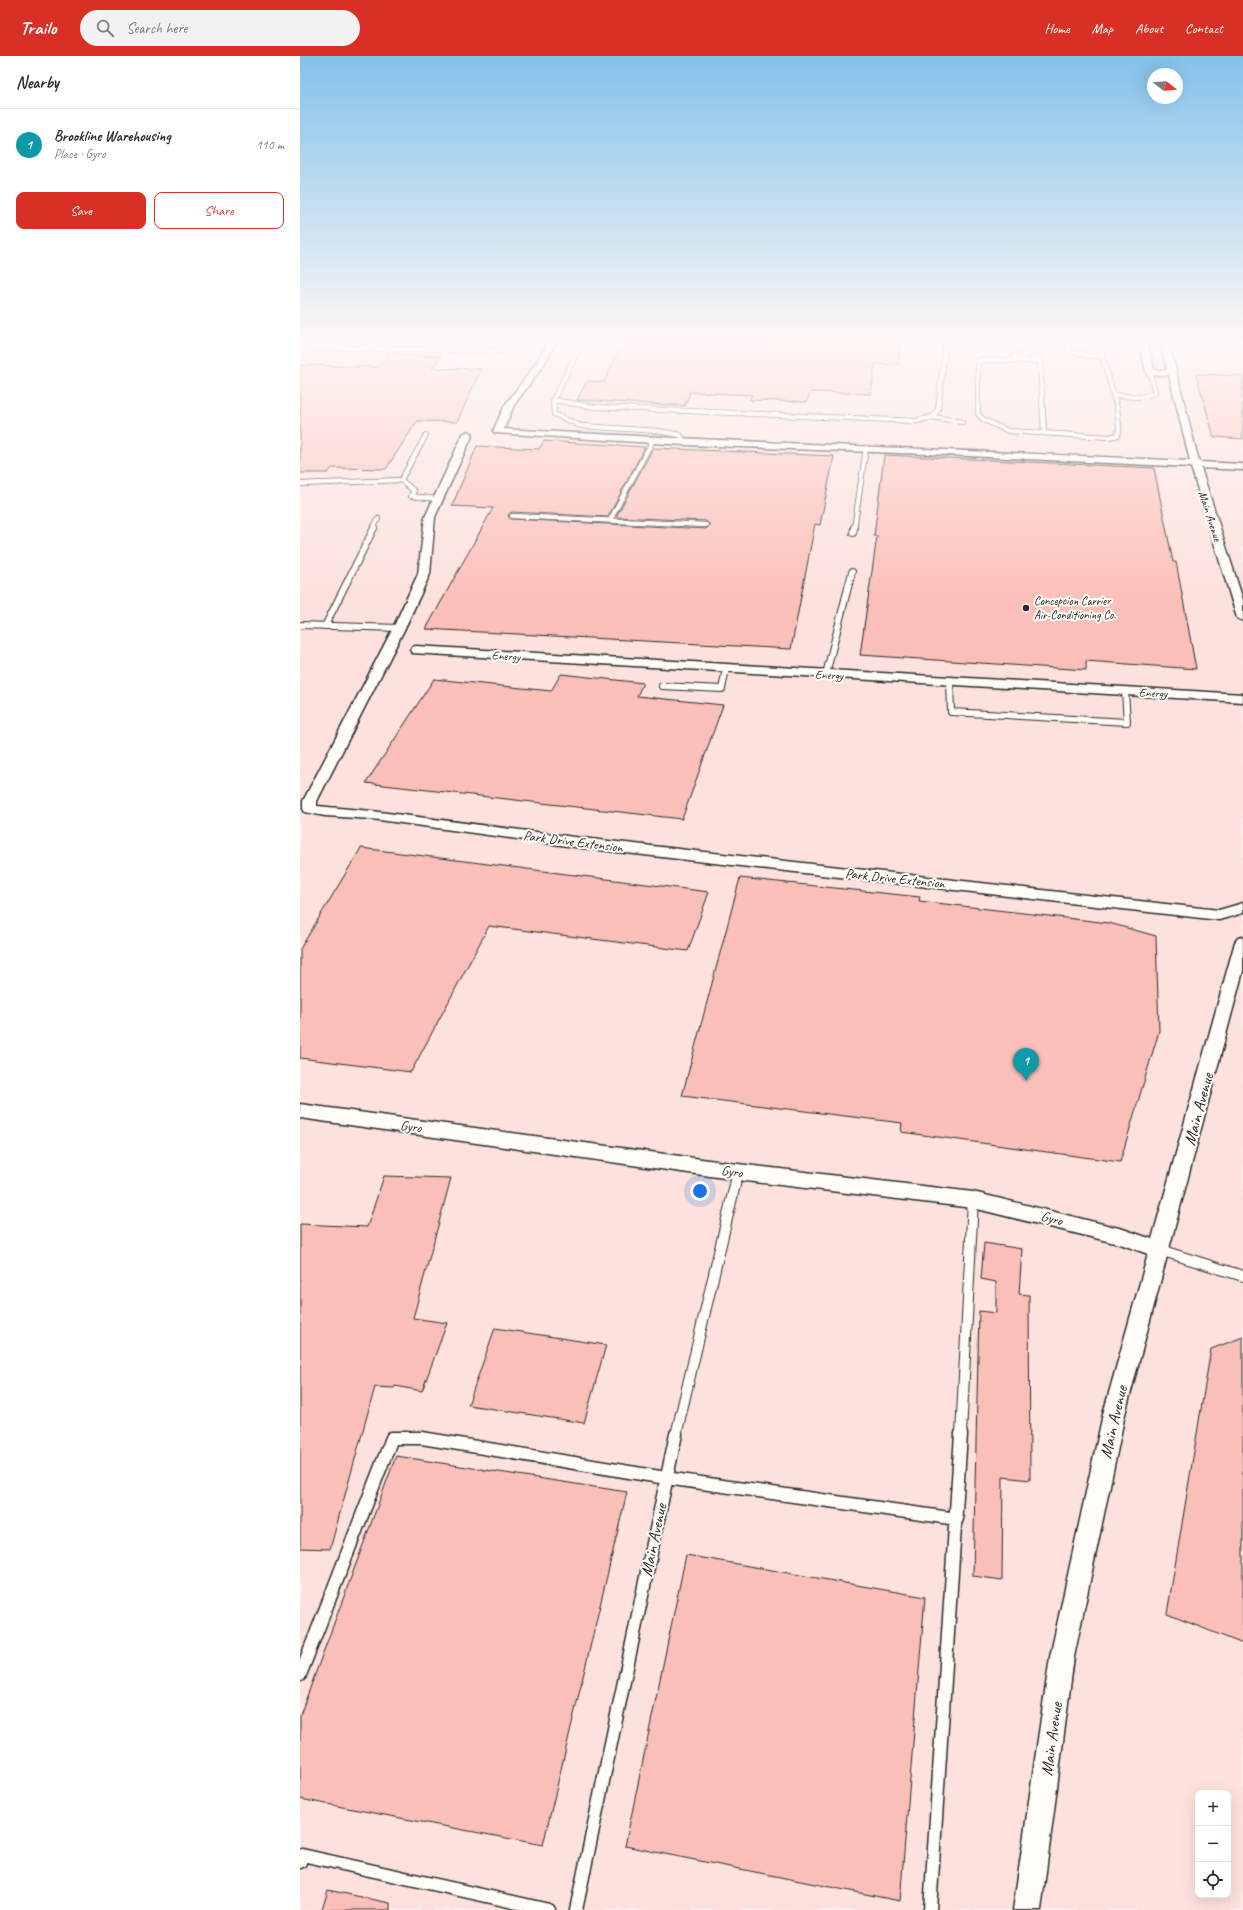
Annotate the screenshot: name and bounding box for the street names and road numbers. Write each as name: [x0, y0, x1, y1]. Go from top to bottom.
street label: Main Avenue: [1194, 489, 1226, 544]
street label: Energy: [491, 647, 522, 665]
street label: Energy: [814, 666, 844, 684]
street label: Energy: [1138, 684, 1168, 702]
street label: Park Drive Extension: [522, 827, 624, 856]
street label: Park Drive Extension: [844, 865, 946, 892]
street label: Main Avenue: [1179, 1069, 1219, 1147]
street label: Gyro: [399, 1117, 424, 1137]
street label: Gyro: [720, 1162, 745, 1182]
street label: Gyro: [1039, 1207, 1066, 1230]
street label: Main Avenue: [1095, 1382, 1132, 1460]
street label: Main Avenue: [636, 1500, 672, 1578]
street label: Main Avenue: [1036, 1700, 1067, 1777]

